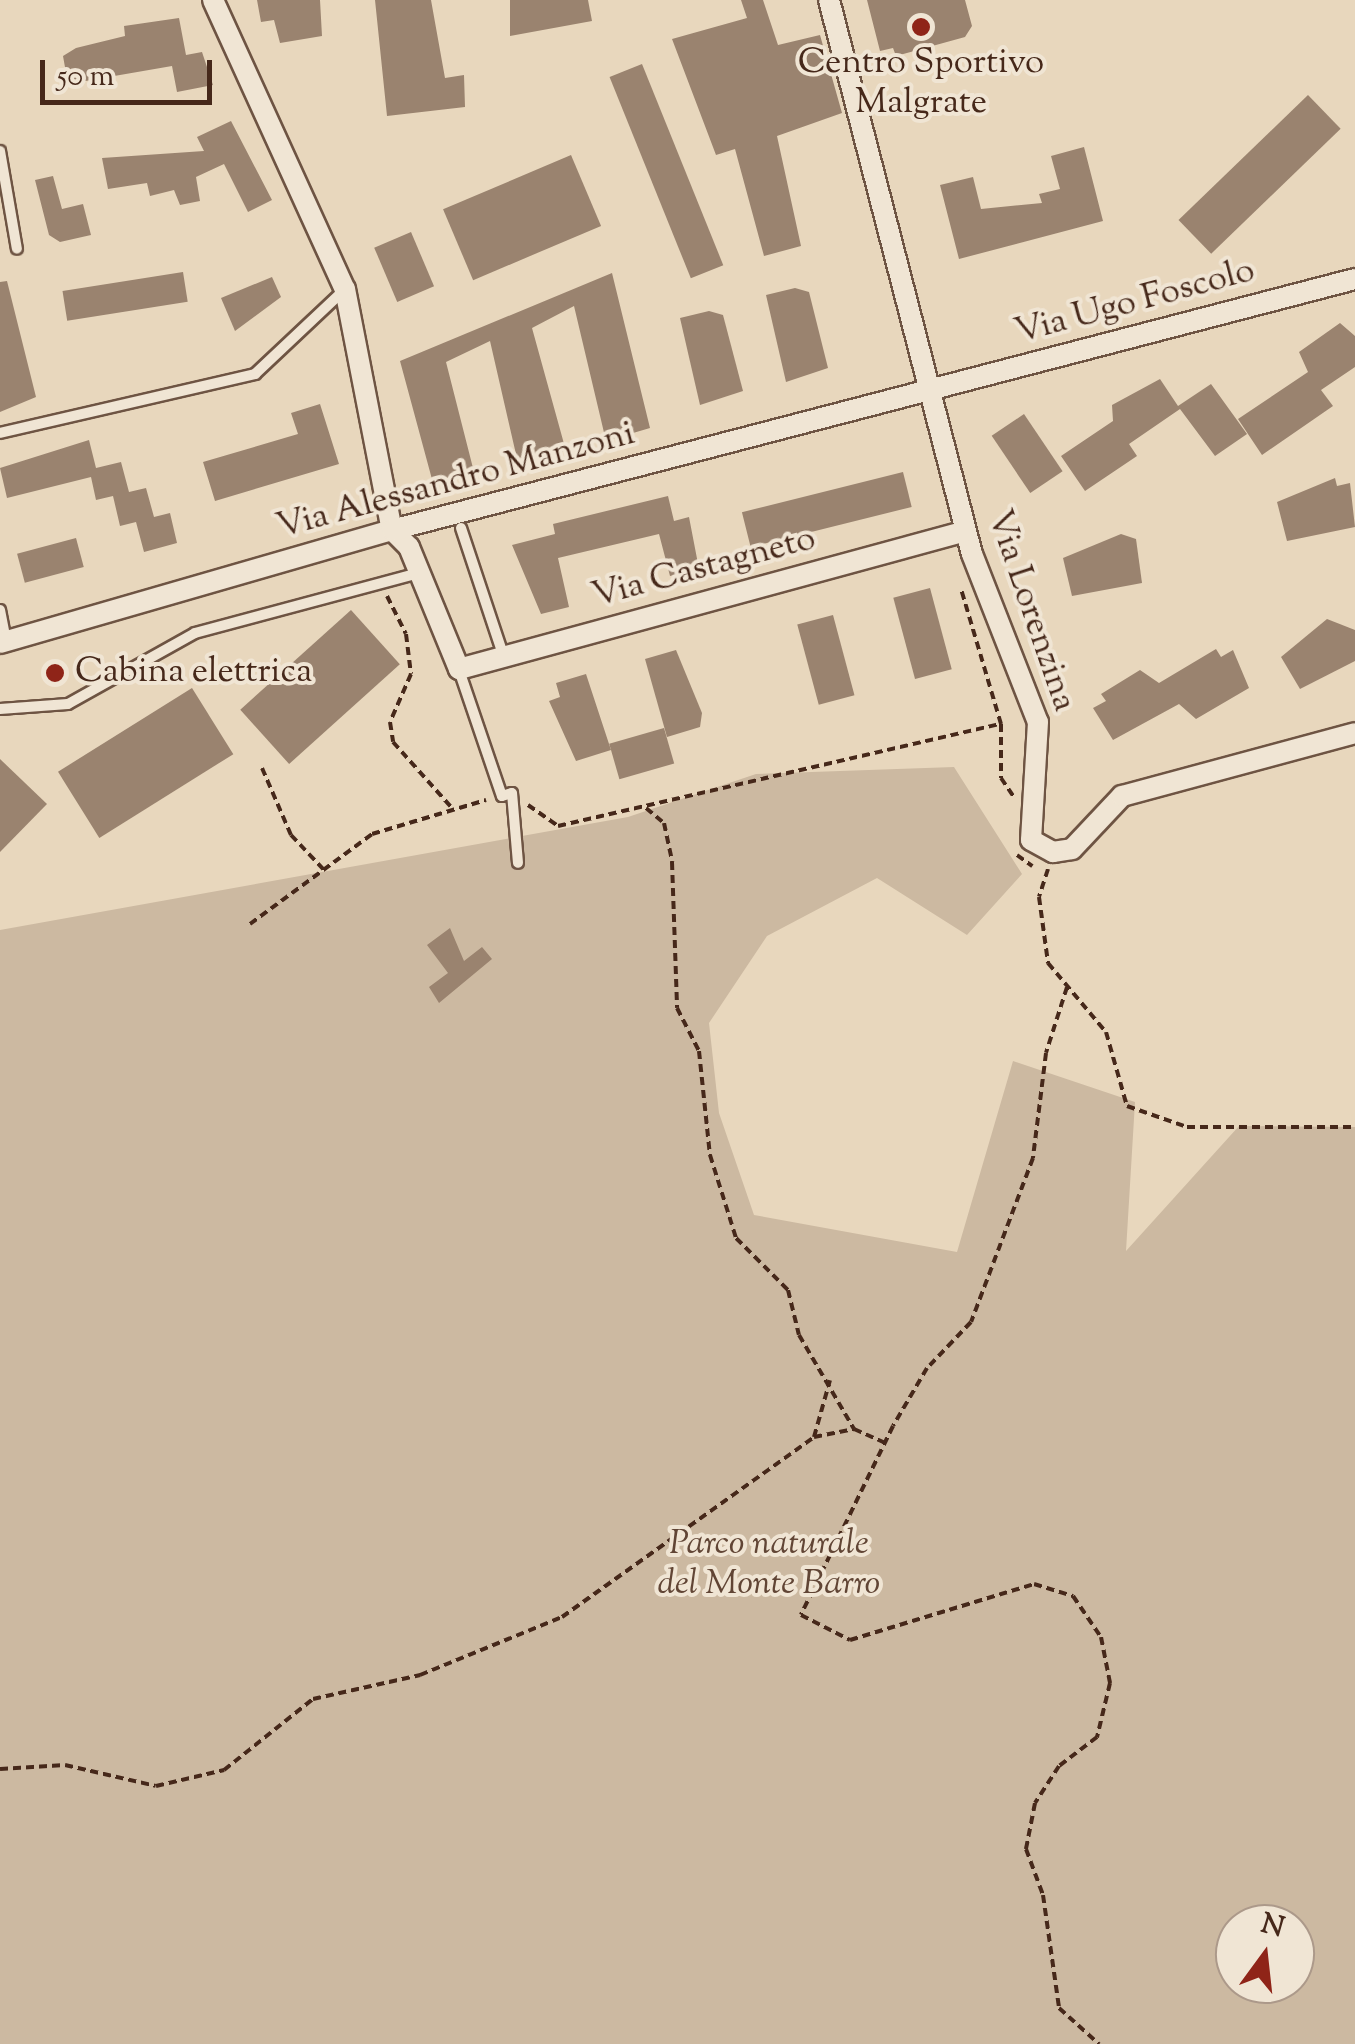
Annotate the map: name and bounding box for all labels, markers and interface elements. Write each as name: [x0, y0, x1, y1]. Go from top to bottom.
marker: Centro Sportivo Malgrate: [910, 16, 932, 38]
scale bar: [45, 40, 218, 102]
place label: Centro Sportivo Malgrate: [798, 43, 1044, 125]
text: 50 m: [57, 56, 114, 99]
street label: Via Ugo Foscolo: [1011, 251, 1259, 355]
street label: Via Alessandro Manzoni: [272, 414, 640, 550]
street label: Via Lorenzina: [976, 505, 1084, 717]
street label: Via Castagneto: [588, 519, 820, 619]
place label: Cabina elettrica: [75, 652, 312, 694]
marker: Cabina elettrica: [44, 662, 66, 684]
park label: Parco naturale del Monte Barro: [658, 1524, 880, 1606]
north arrow: [1215, 1904, 1315, 2004]
text: N: [1256, 1905, 1288, 1949]

